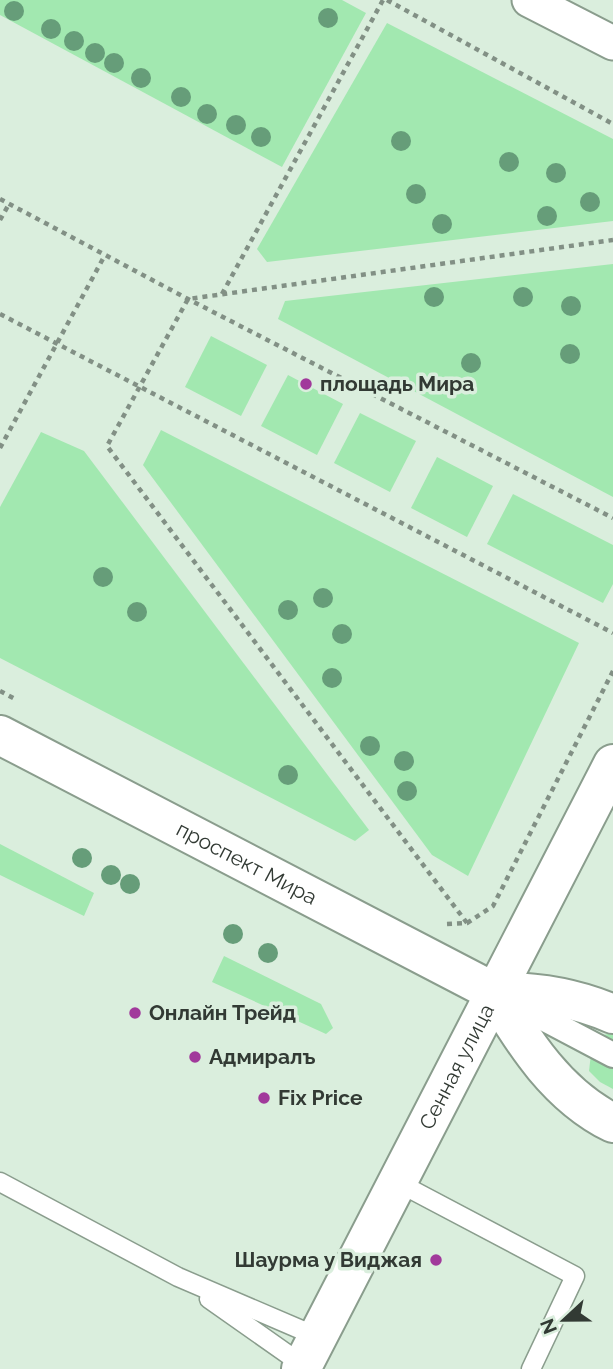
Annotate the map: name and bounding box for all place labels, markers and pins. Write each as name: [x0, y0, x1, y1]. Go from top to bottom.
place label: площадь Мира: [320, 371, 474, 396]
marker: площадь Мира: [298, 376, 314, 392]
place label: Онлайн Трейд: [149, 1000, 296, 1025]
marker: Онлайн Трейд: [127, 1005, 143, 1021]
place label: Адмиралъ: [209, 1044, 315, 1069]
marker: Адмиралъ: [187, 1049, 203, 1065]
place label: Fix Price: [278, 1085, 363, 1110]
marker: Fix Price: [256, 1090, 272, 1106]
place label: Шаурма у Виджая: [235, 1247, 422, 1272]
marker: Шаурма у Виджая: [428, 1252, 444, 1268]

